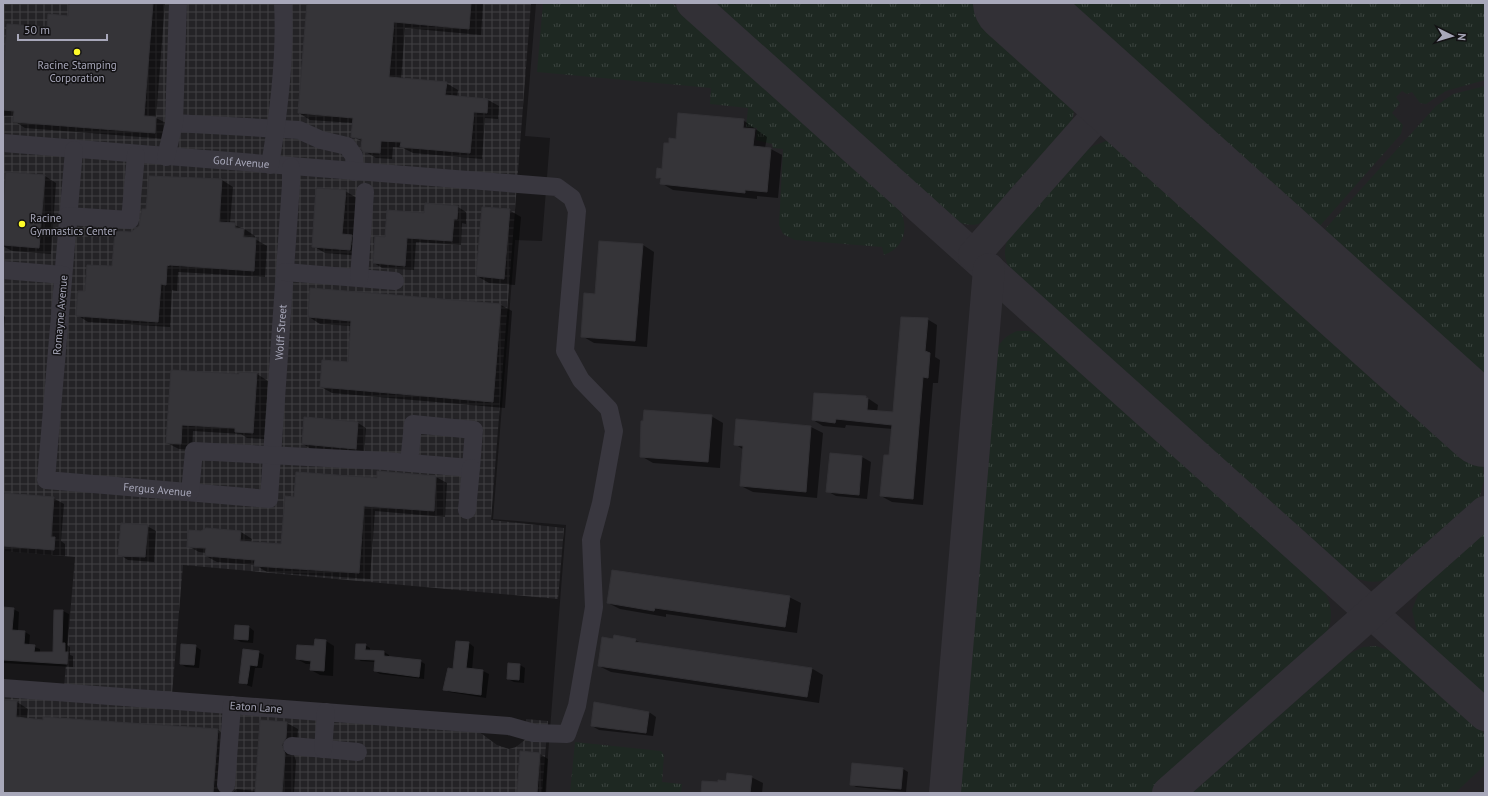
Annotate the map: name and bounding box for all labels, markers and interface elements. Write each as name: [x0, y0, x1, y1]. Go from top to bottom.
scale bar: [18, 16, 107, 42]
north arrow: [1432, 16, 1472, 56]
text: 50 m: [24, 22, 50, 37]
text: N: [1455, 33, 1469, 41]
marker: Racine Stamping Corporation: [72, 47, 82, 57]
place label: Racine Stamping Corporation: [37, 58, 117, 85]
street label: Golf Avenue: [213, 153, 270, 171]
place label: Racine Gymnastics Center: [30, 211, 117, 238]
marker: Racine Gymnastics Center: [17, 219, 27, 229]
street label: Romayne Avenue: [50, 274, 70, 355]
street label: Wolff Street: [272, 304, 290, 361]
street label: Fergus Avenue: [123, 480, 193, 499]
street label: Eaton Lane: [229, 698, 283, 716]

